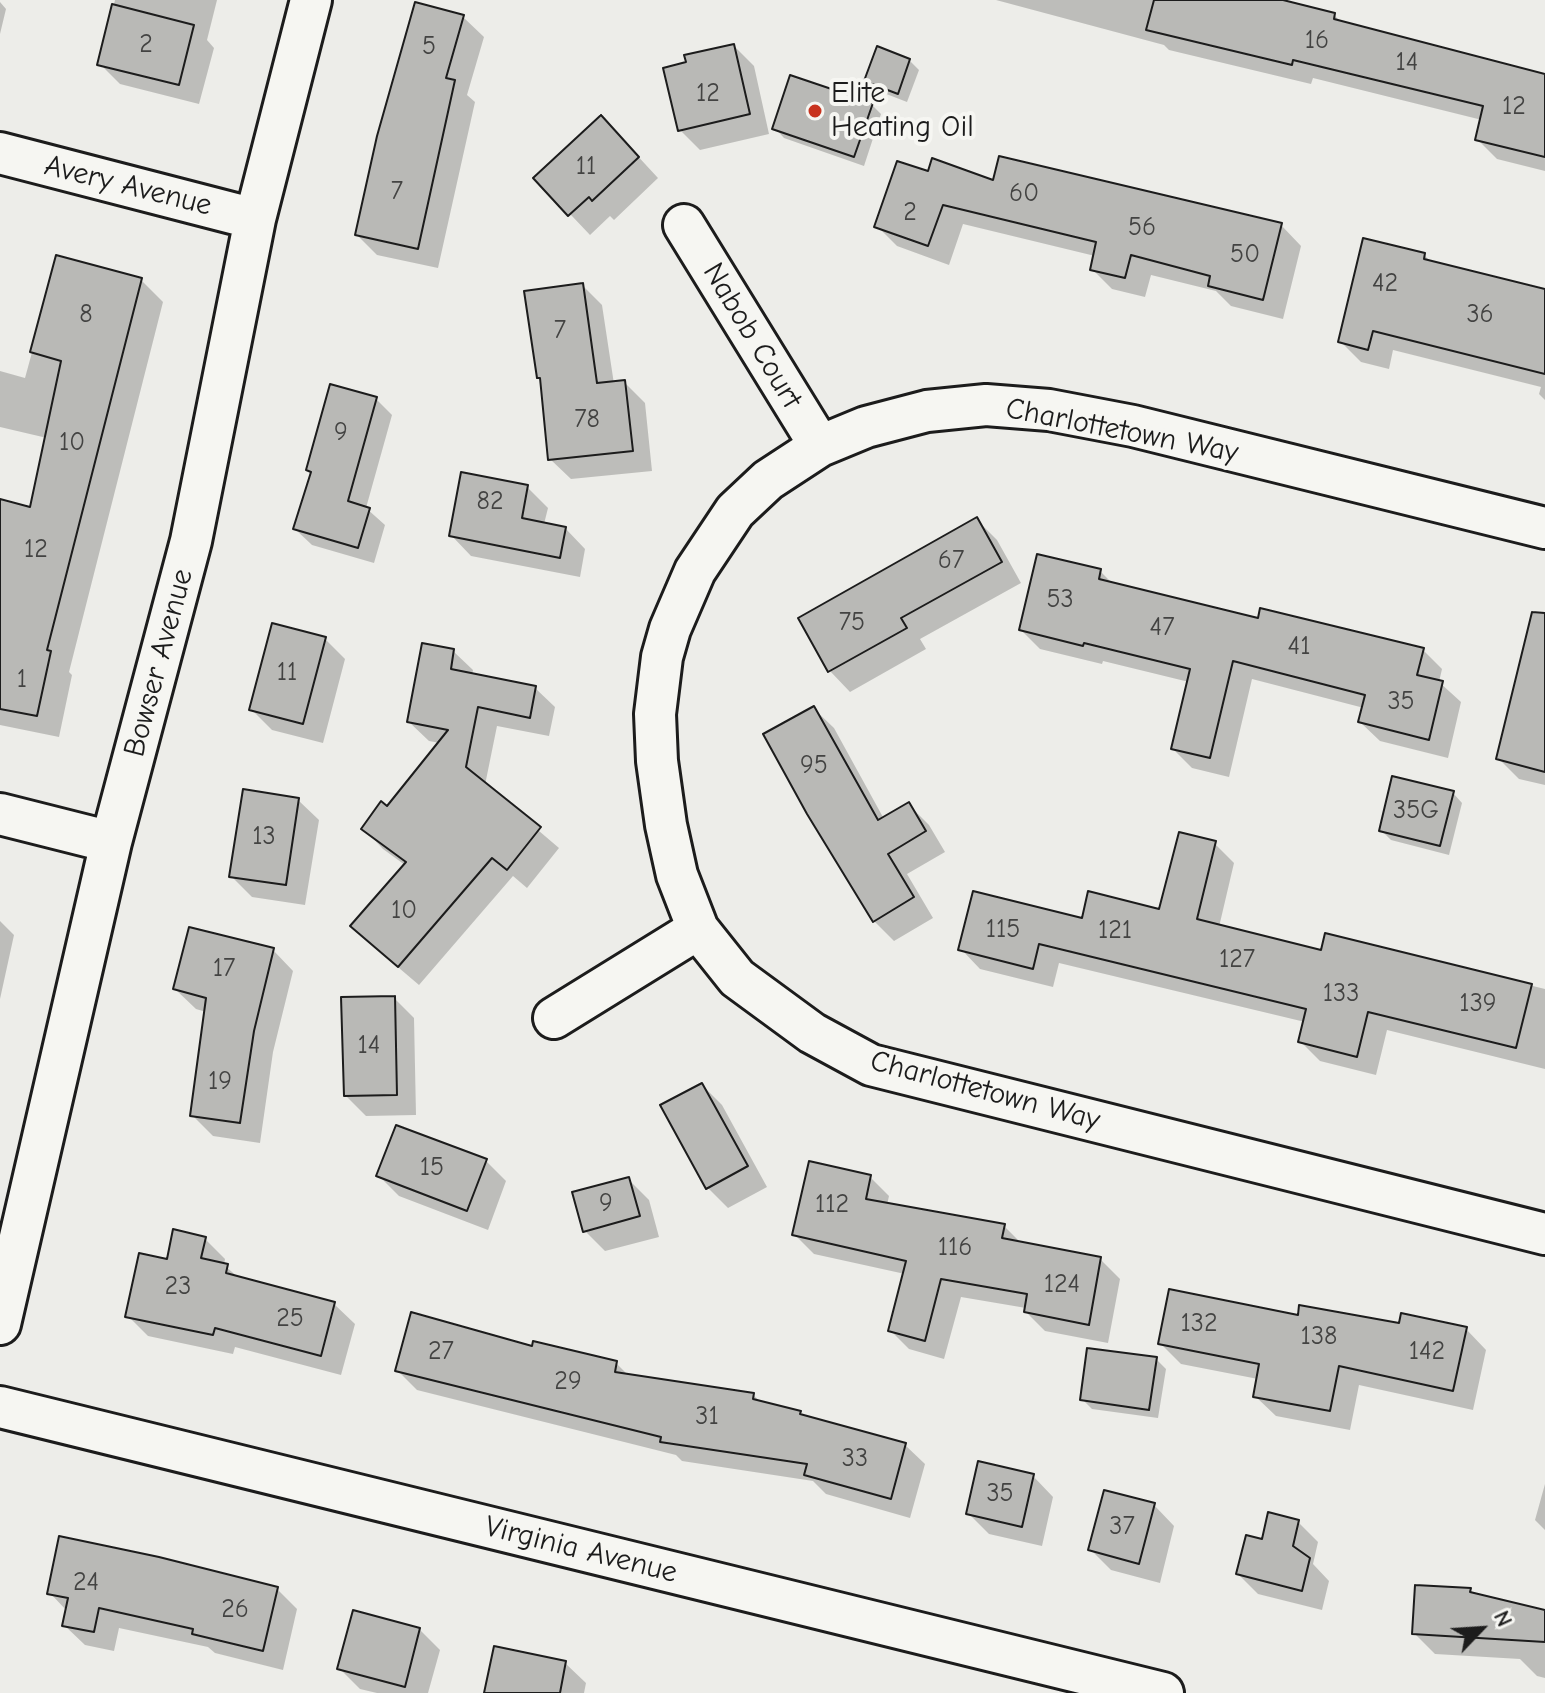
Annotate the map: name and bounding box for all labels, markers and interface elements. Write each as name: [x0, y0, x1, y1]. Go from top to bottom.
house number: 16: [1305, 25, 1329, 57]
house number: 2: [139, 29, 153, 61]
house number: 5: [422, 31, 436, 63]
house number: 14: [1396, 47, 1418, 79]
place label: Elite Heating Oil: [831, 76, 974, 146]
house number: 12: [696, 78, 720, 110]
house number: 12: [1502, 91, 1526, 123]
marker: Elite Heating Oil: [806, 102, 824, 120]
street label: Avery Avenue: [41, 148, 215, 224]
house number: 11: [576, 151, 596, 183]
house number: 7: [391, 176, 403, 208]
house number: 60: [1009, 178, 1039, 210]
house number: 2: [903, 197, 917, 229]
house number: 56: [1128, 212, 1156, 244]
house number: 50: [1230, 239, 1260, 271]
street label: Nabob Court: [695, 257, 809, 415]
house number: 42: [1372, 268, 1398, 300]
house number: 8: [79, 299, 93, 331]
house number: 36: [1466, 299, 1494, 331]
house number: 7: [554, 315, 566, 347]
street label: Charlottetown Way: [1003, 391, 1241, 471]
house number: 78: [574, 404, 600, 436]
house number: 9: [334, 417, 348, 449]
house number: 10: [59, 427, 85, 459]
house number: 82: [477, 486, 503, 518]
house number: 12: [24, 534, 48, 566]
house number: 67: [938, 545, 964, 577]
street label: Bowser Avenue: [117, 565, 201, 761]
house number: 53: [1046, 584, 1074, 616]
house number: 75: [839, 607, 865, 639]
house number: 47: [1150, 612, 1174, 644]
house number: 41: [1288, 631, 1310, 663]
house number: 11: [277, 657, 297, 689]
house number: 1: [17, 664, 27, 696]
house number: 35: [1387, 686, 1415, 718]
house number: 95: [800, 750, 828, 782]
house number: 35G: [1393, 795, 1439, 827]
house number: 13: [252, 821, 276, 853]
house number: 10: [391, 895, 417, 927]
house number: 115: [986, 914, 1020, 946]
house number: 121: [1098, 915, 1132, 947]
house number: 127: [1219, 944, 1255, 976]
house number: 17: [213, 953, 235, 985]
house number: 133: [1323, 978, 1359, 1010]
house number: 139: [1459, 988, 1497, 1020]
house number: 14: [358, 1030, 380, 1062]
street label: Charlottetown Way: [866, 1043, 1104, 1139]
house number: 19: [208, 1066, 232, 1098]
house number: 15: [420, 1152, 444, 1184]
house number: 9: [599, 1188, 613, 1220]
house number: 112: [815, 1189, 849, 1221]
house number: 116: [938, 1232, 972, 1264]
house number: 124: [1044, 1269, 1080, 1301]
house number: 23: [165, 1271, 191, 1303]
house number: 25: [276, 1303, 304, 1335]
house number: 132: [1180, 1308, 1218, 1340]
house number: 138: [1301, 1321, 1337, 1353]
house number: 27: [428, 1336, 454, 1368]
house number: 142: [1409, 1336, 1445, 1368]
house number: 29: [554, 1366, 582, 1398]
house number: 31: [695, 1401, 719, 1433]
house number: 33: [842, 1443, 868, 1475]
house number: 35: [986, 1478, 1014, 1510]
street label: Virginia Avenue: [481, 1509, 681, 1591]
house number: 37: [1109, 1511, 1135, 1543]
house number: 24: [73, 1567, 99, 1599]
north arrow: [1441, 1589, 1521, 1669]
house number: 26: [221, 1594, 249, 1626]
text: N: [1488, 1607, 1518, 1631]

